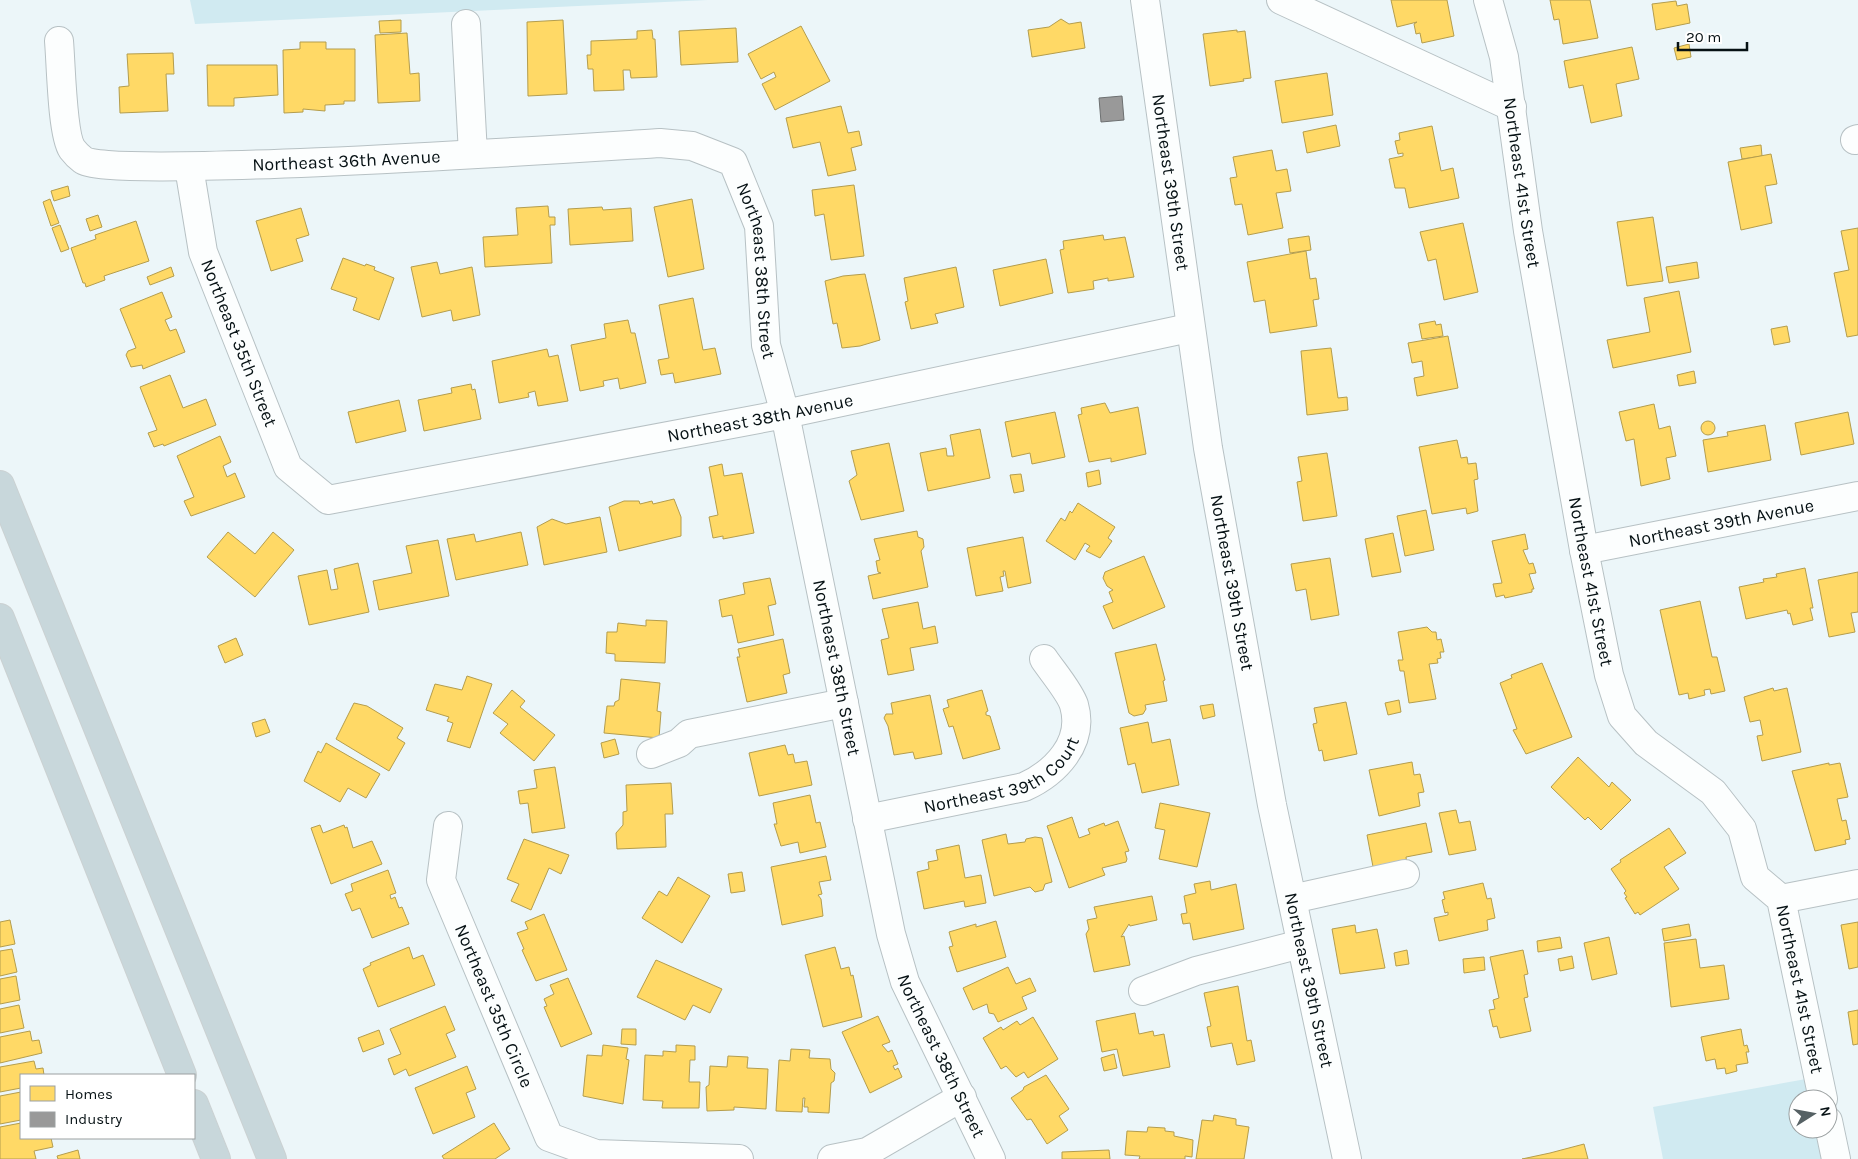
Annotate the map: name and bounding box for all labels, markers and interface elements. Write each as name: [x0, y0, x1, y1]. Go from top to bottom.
scale bar: [1678, 20, 1747, 52]
text: 20 m: [1686, 28, 1721, 46]
street label: Northeast 39th Street: [1147, 92, 1194, 272]
street label: Northeast 41st Street: [1499, 96, 1545, 270]
street label: Northeast 36th Avenue: [252, 145, 441, 176]
street label: Northeast 38th Street: [731, 179, 780, 362]
street label: Northeast 35th Street: [196, 256, 282, 430]
street label: Northeast 38th Avenue: [665, 389, 855, 447]
street label: Northeast 39th Street: [1206, 493, 1259, 672]
street label: Northeast 39th Avenue: [1627, 494, 1816, 552]
street label: Northeast 41st Street: [1564, 495, 1618, 668]
street label: Northeast 38th Street: [808, 578, 865, 758]
street label: Northeast 39th Court: [922, 734, 1084, 818]
street label: Northeast 39th Street: [1280, 890, 1338, 1070]
street label: Northeast 41st Street: [1771, 902, 1828, 1076]
street label: Northeast 35th Circle: [450, 921, 538, 1091]
street label: Northeast 38th Street: [892, 972, 990, 1141]
legend: [20, 1074, 195, 1139]
text: Homes: [65, 1085, 113, 1103]
north arrow: [1788, 1089, 1838, 1139]
text: N: [1816, 1105, 1835, 1118]
text: Industry: [65, 1110, 122, 1128]

